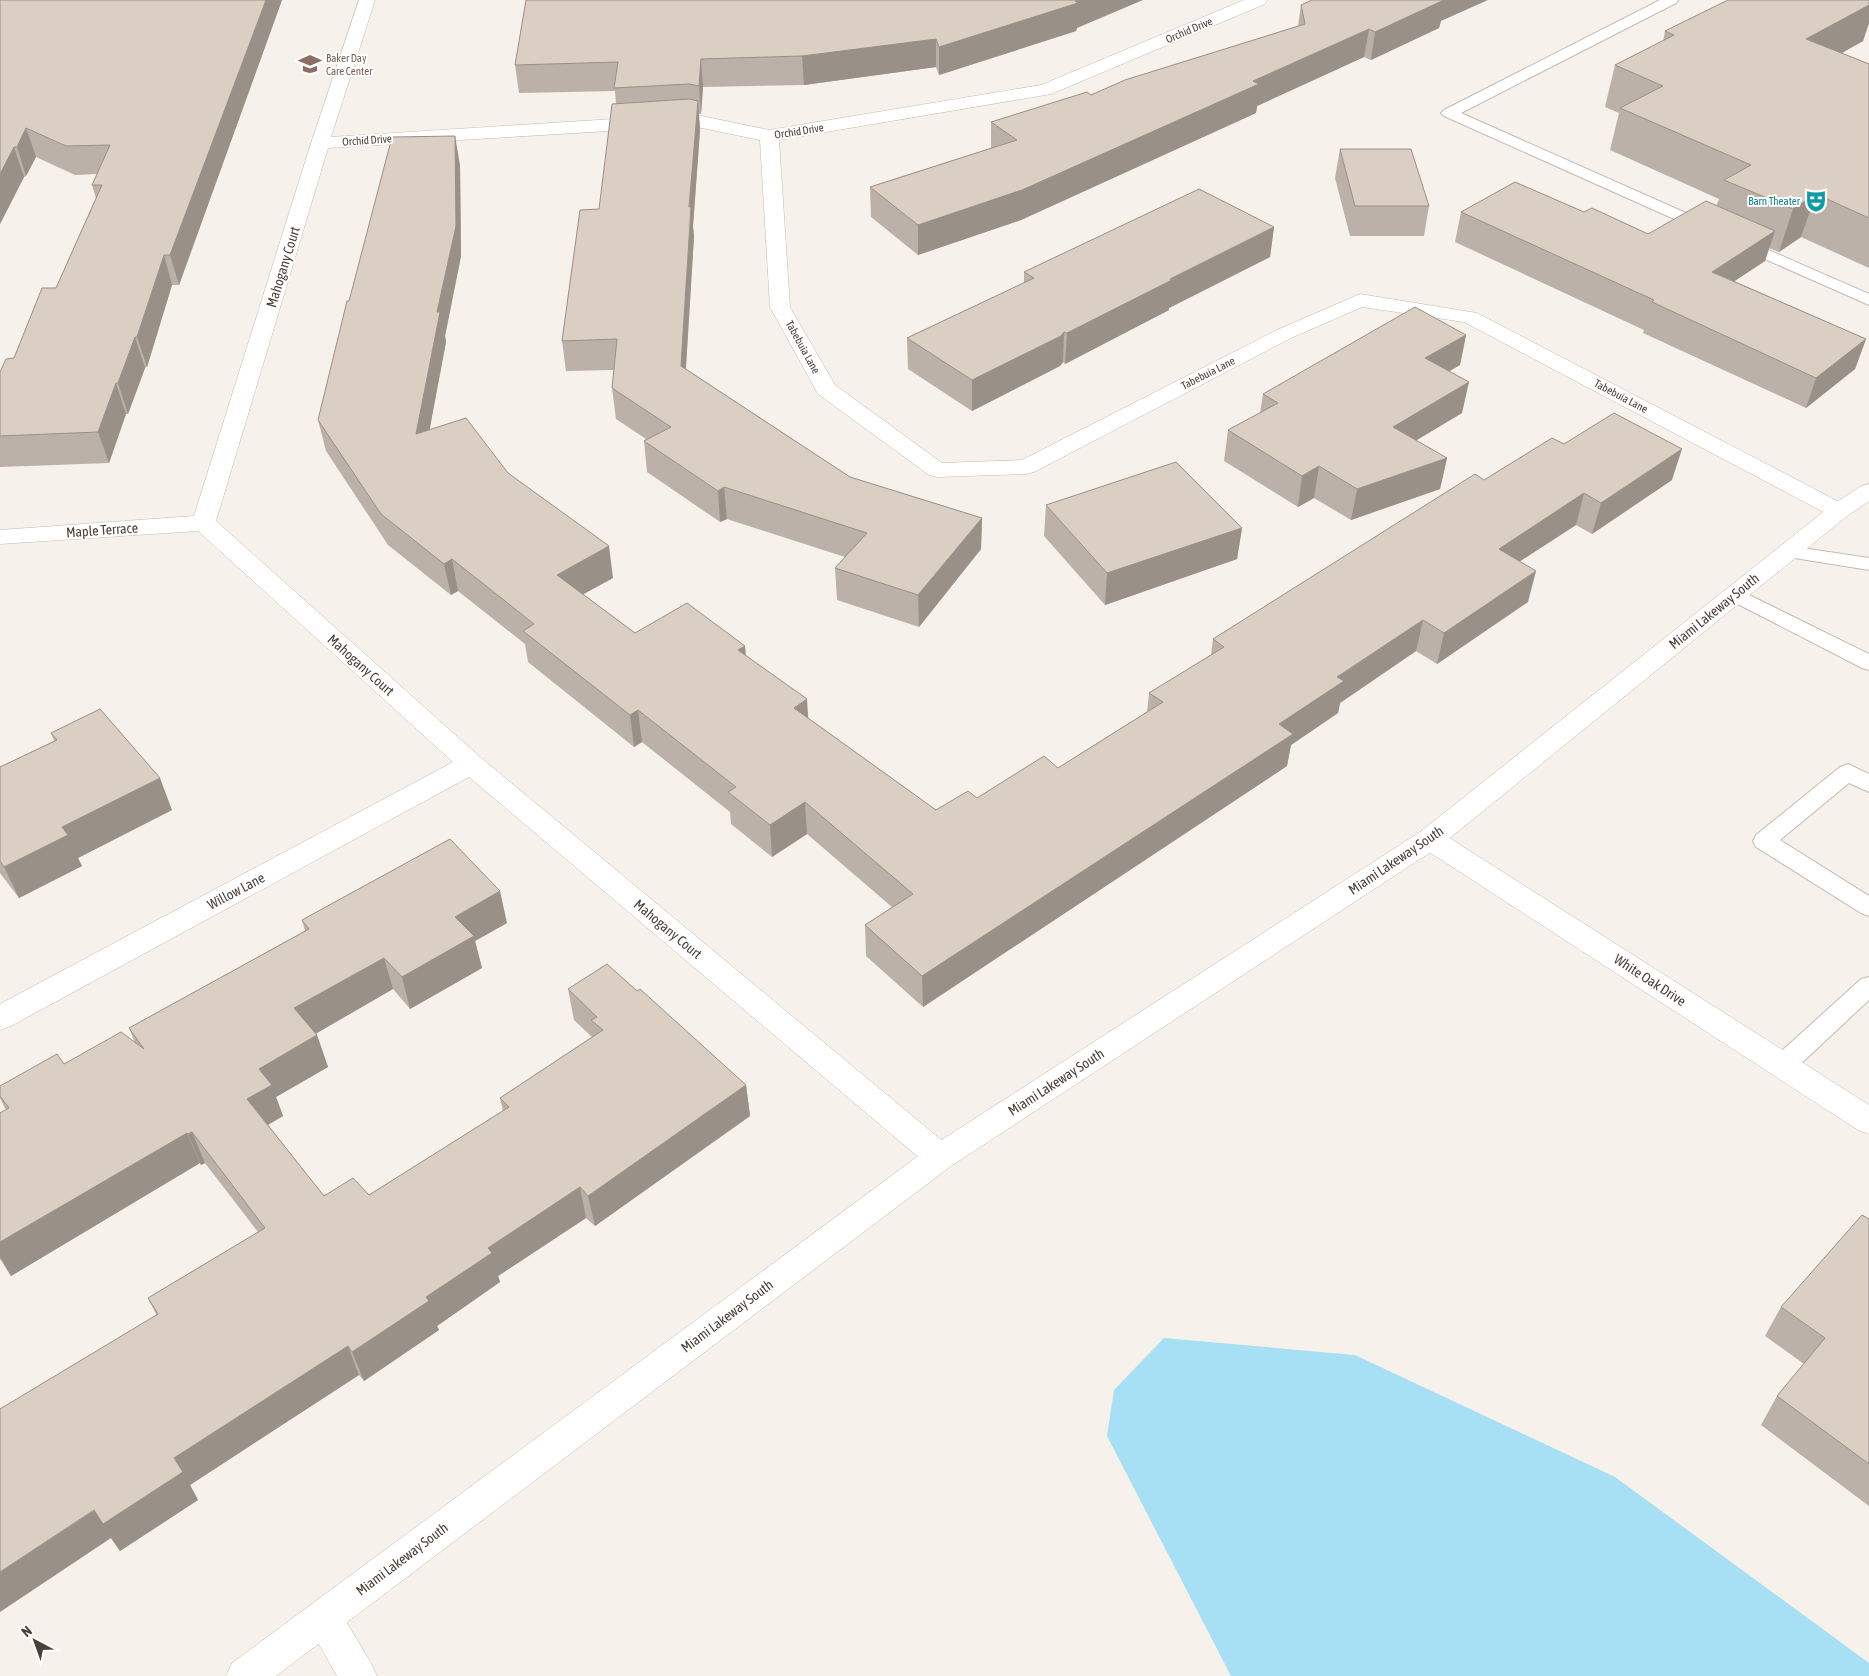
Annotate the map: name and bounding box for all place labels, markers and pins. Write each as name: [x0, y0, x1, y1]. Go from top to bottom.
school or university icon: Baker Day Care Center: [297, 51, 323, 77]
place label: Baker Day Care Center: [326, 52, 373, 77]
theatre icon: Barn Theater: [1803, 188, 1829, 214]
place label: Barn Theater: [1748, 195, 1801, 207]

